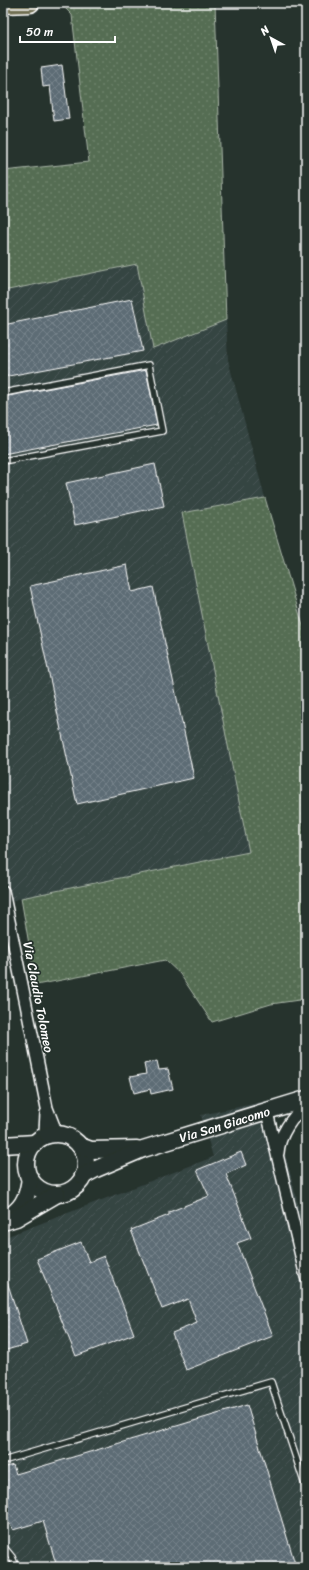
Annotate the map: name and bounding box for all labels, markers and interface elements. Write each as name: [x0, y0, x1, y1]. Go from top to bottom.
scale bar: [20, 18, 115, 44]
north arrow: [251, 18, 291, 58]
text: 50 m: [26, 21, 53, 43]
text: N: [255, 21, 274, 41]
street label: Via Claudio Tolomeo: [16, 940, 61, 1055]
street label: Via San Giacomo: [176, 1100, 273, 1149]

